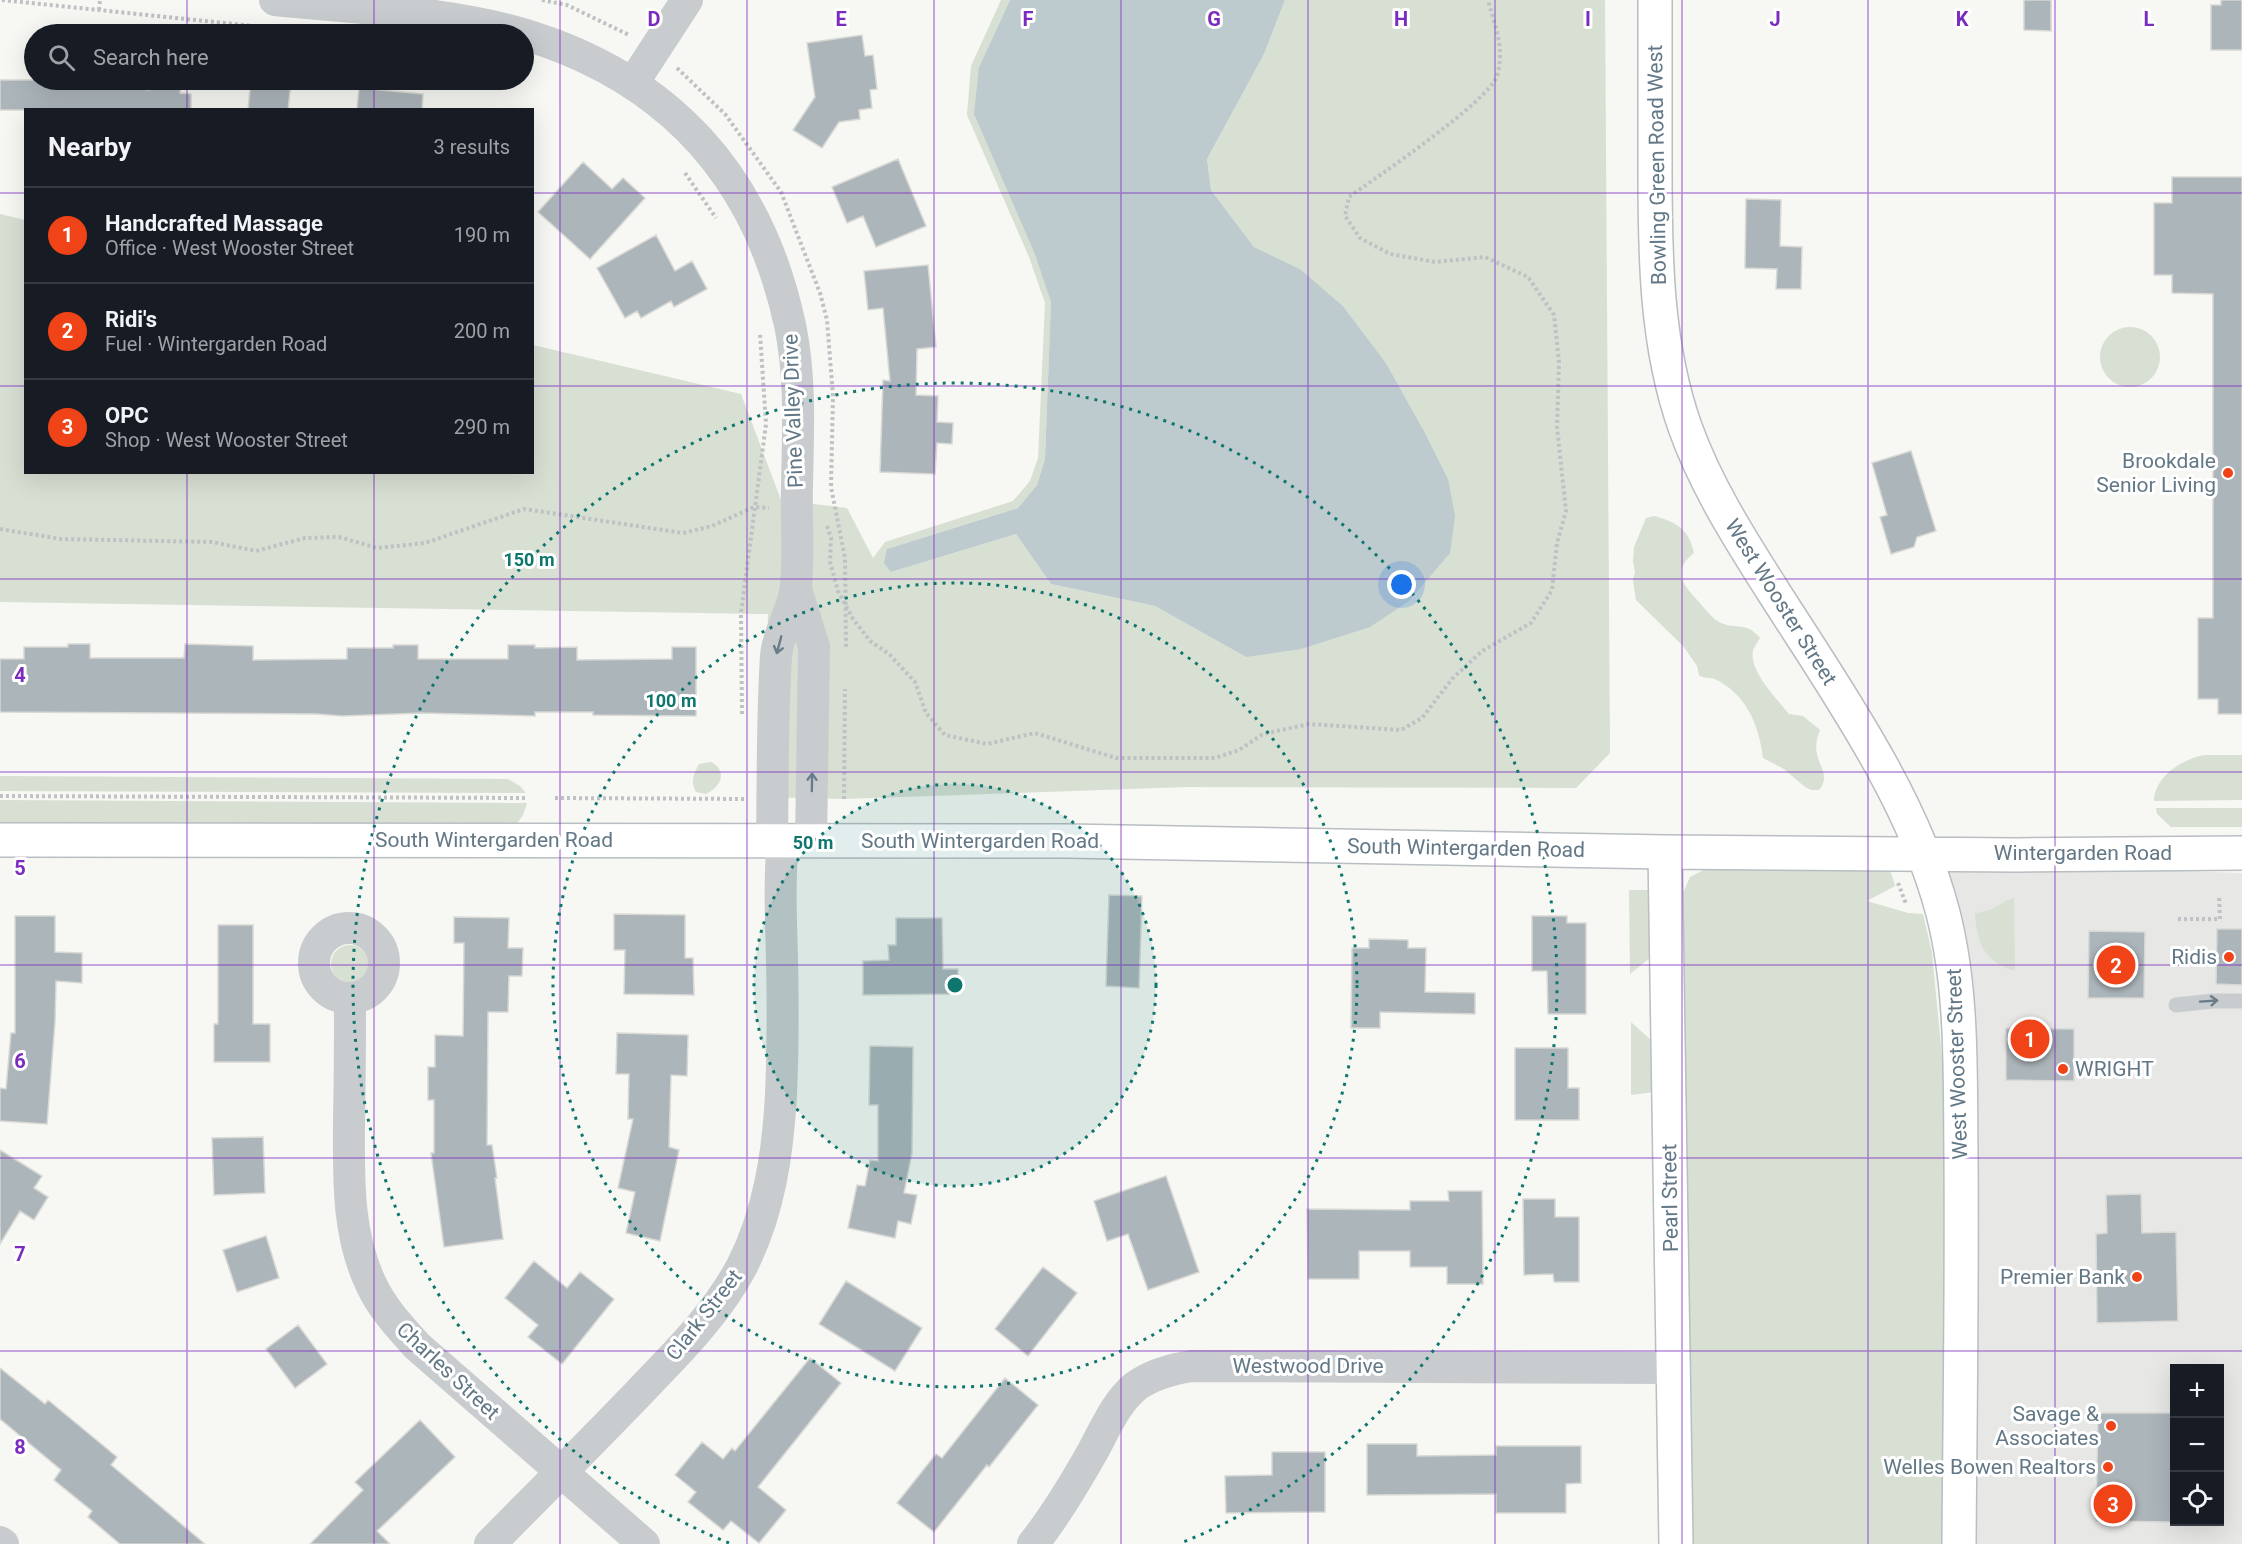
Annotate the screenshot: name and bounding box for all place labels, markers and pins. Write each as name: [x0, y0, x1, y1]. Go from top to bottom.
place label: Brookdale Senior Living: [2096, 449, 2216, 497]
marker: Brookdale Senior Living: [2221, 466, 2235, 480]
pin: 2: [2096, 942, 2136, 988]
place label: Ridis: [2171, 945, 2217, 969]
marker: Ridis: [2222, 950, 2236, 964]
centre of rings: [945, 975, 965, 995]
pin: 1: [2010, 1016, 2050, 1062]
place label: WRIGHT: [2075, 1057, 2154, 1081]
marker: WRIGHT: [2056, 1062, 2070, 1076]
place label: Premier Bank: [2000, 1265, 2125, 1289]
marker: Premier Bank: [2130, 1270, 2144, 1284]
place label: Savage & Associates: [1995, 1402, 2099, 1450]
marker: Savage & Associates: [2104, 1419, 2118, 1433]
place label: Welles Bowen Realtors: [1883, 1455, 2096, 1479]
marker: Welles Bowen Realtors: [2101, 1460, 2115, 1474]
pin: 3: [2094, 1482, 2132, 1526]

